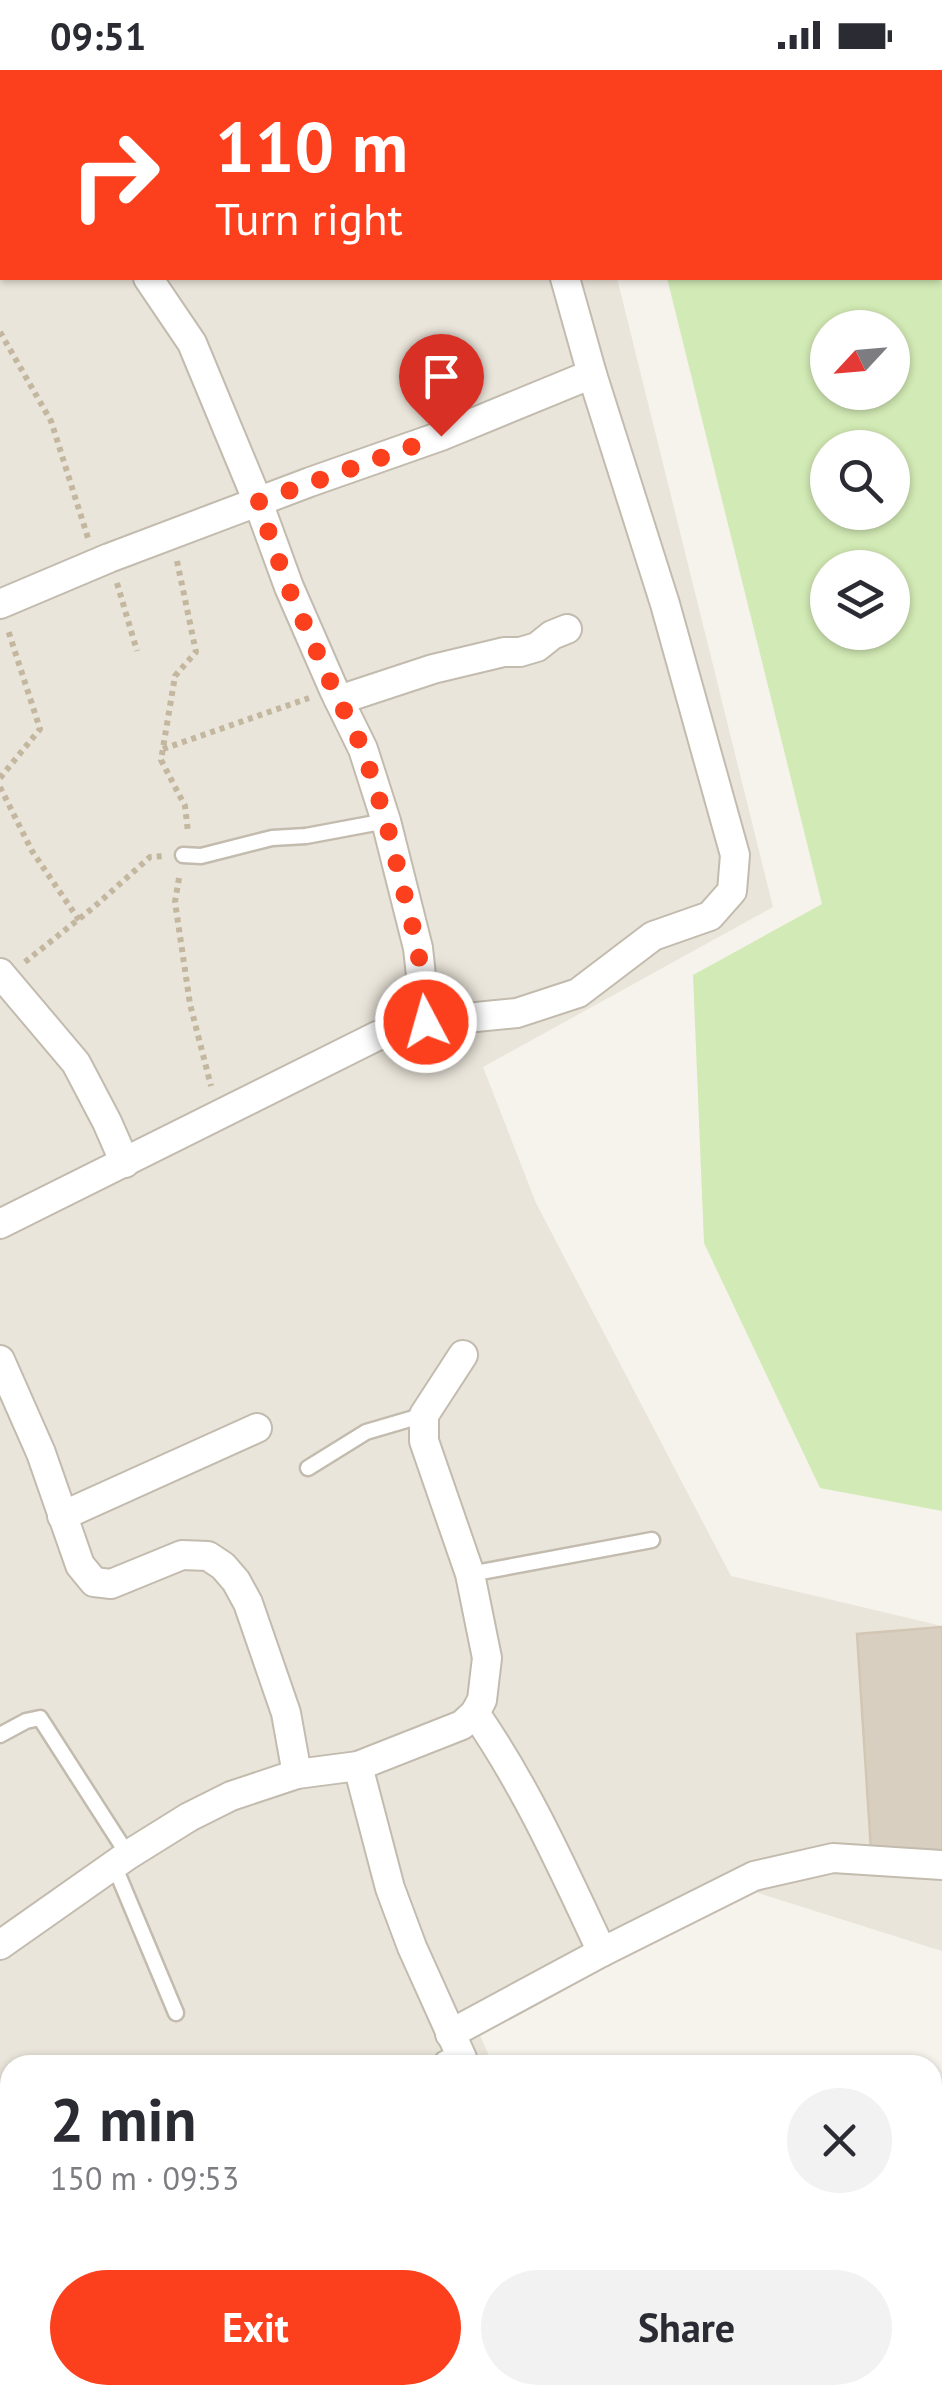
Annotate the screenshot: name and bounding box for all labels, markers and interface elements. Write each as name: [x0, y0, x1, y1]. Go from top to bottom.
text: 09:51: [50, 11, 146, 60]
text: 110 m: [215, 101, 408, 191]
icon: right: [50, 110, 180, 240]
text: Turn right: [215, 189, 403, 247]
north arrow: [810, 310, 910, 410]
map controls: [810, 310, 910, 650]
pin: [399, 334, 484, 437]
icon: arrive: [414, 349, 469, 404]
button: search: [810, 430, 910, 530]
button: layers: [810, 550, 910, 650]
position arrow: [374, 970, 478, 1074]
text: 2 min: [50, 2080, 196, 2158]
button: close: [787, 2088, 892, 2193]
text: 150 m · 09:53: [50, 2157, 239, 2199]
button: Exit: [50, 2270, 461, 2385]
button: Share: [481, 2270, 892, 2385]

